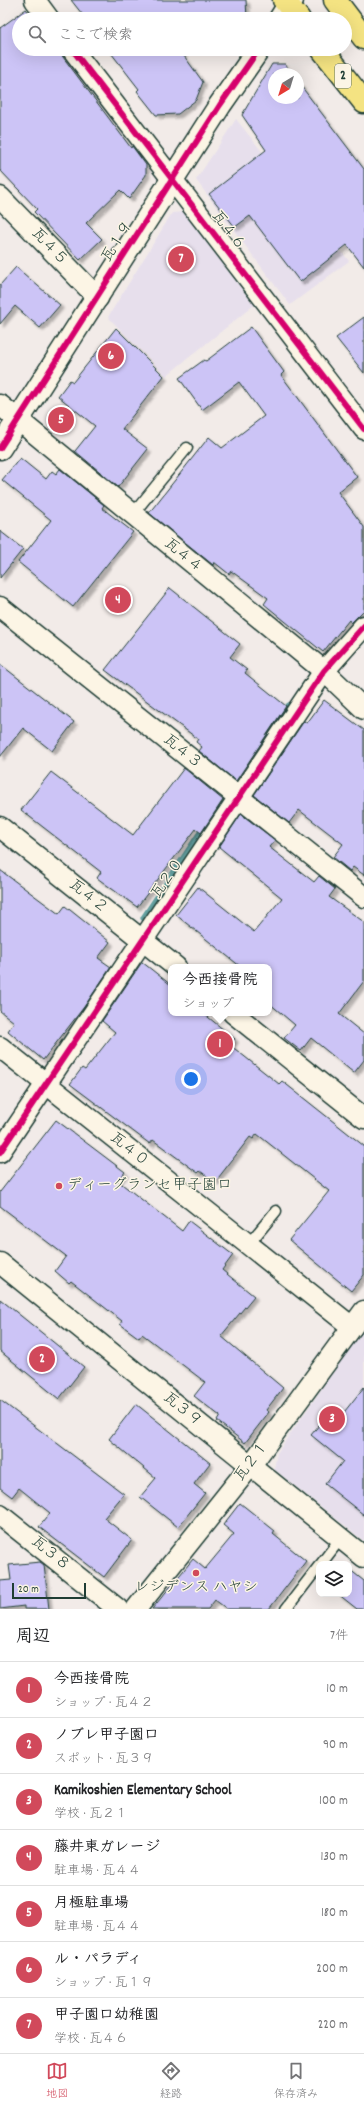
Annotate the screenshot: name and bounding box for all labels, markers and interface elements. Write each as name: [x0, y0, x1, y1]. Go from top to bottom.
search box: [12, 12, 352, 56]
icon: search: [26, 23, 48, 45]
text: ここで検索: [58, 25, 133, 47]
road number: 2: [335, 64, 351, 88]
north arrow: [268, 68, 304, 104]
street label: 瓦４６: [205, 206, 251, 256]
street label: 瓦１９: [97, 217, 139, 267]
street label: 瓦４５: [25, 223, 73, 271]
pin: 7: [168, 244, 194, 274]
pin: 6: [98, 341, 124, 371]
pin: 5: [48, 405, 74, 435]
street label: 瓦４４: [159, 533, 207, 579]
pin: 4: [105, 585, 131, 615]
street label: 瓦４３: [158, 729, 206, 775]
street label: 瓦２０: [146, 854, 190, 904]
street label: 瓦４２: [63, 874, 113, 920]
popup: [168, 964, 272, 1016]
text: 今西接骨院: [182, 970, 258, 992]
text: ショップ: [182, 995, 234, 1014]
pin: 1: [207, 1029, 233, 1059]
your location: [181, 1069, 201, 1089]
street label: 瓦４０: [104, 1127, 154, 1173]
place label: ディーグランセ甲子園口: [67, 1175, 232, 1197]
marker: ディーグランセ甲子園口: [54, 1181, 64, 1191]
pin: 2: [29, 1344, 55, 1374]
street label: 瓦３９: [158, 1387, 206, 1433]
pin: 3: [319, 1404, 345, 1434]
street label: 瓦２１: [230, 1437, 274, 1487]
street label: 瓦３８: [26, 1531, 74, 1577]
map controls: [316, 1561, 352, 1597]
button: layers: [316, 1561, 352, 1597]
marker: レジデンス ハヤシ: [191, 1568, 201, 1578]
place label: レジデンス ハヤシ: [134, 1577, 258, 1599]
scale bar: [12, 1581, 86, 1600]
text: 20 m: [18, 1582, 39, 1598]
text: 周辺: [16, 1626, 50, 1650]
text: 7件: [330, 1627, 348, 1646]
text: 今西接骨院: [54, 1669, 129, 1691]
text: 1: [28, 1680, 30, 1699]
text: 10 m: [326, 1680, 348, 1699]
text: ショップ · 瓦４２: [54, 1694, 153, 1713]
text: ノブレ甲子園口: [54, 1725, 159, 1747]
text: 2: [26, 1736, 32, 1755]
text: 90 m: [323, 1736, 348, 1755]
text: スポット · 瓦３９: [54, 1750, 154, 1769]
text: Kamikoshien Elementary School: [54, 1780, 232, 1802]
text: 3: [26, 1792, 32, 1811]
text: 100 m: [319, 1792, 348, 1811]
text: 学校 · 瓦２１: [54, 1805, 128, 1824]
text: 藤井東ガレージ: [54, 1837, 160, 1859]
text: 4: [26, 1848, 32, 1867]
text: 130 m: [320, 1848, 348, 1867]
text: 駐車場 · 瓦４４: [54, 1862, 141, 1881]
text: 月極駐車場: [54, 1893, 129, 1915]
text: 5: [26, 1904, 32, 1923]
text: 180 m: [321, 1904, 348, 1923]
text: 駐車場 · 瓦４４: [54, 1918, 141, 1937]
text: ル・パラディ: [54, 1949, 142, 1971]
text: 6: [26, 1960, 32, 1979]
text: 200 m: [316, 1960, 348, 1979]
text: ショップ · 瓦１９: [54, 1974, 153, 1993]
text: 甲子園口幼稚園: [54, 2005, 159, 2027]
text: 7: [27, 2016, 31, 2035]
text: 220 m: [318, 2016, 348, 2035]
text: 学校 · 瓦４６: [54, 2030, 128, 2049]
tab: 地図: [46, 2060, 68, 2103]
tab: 経路: [160, 2060, 182, 2103]
tab: 保存済み: [274, 2060, 318, 2103]

